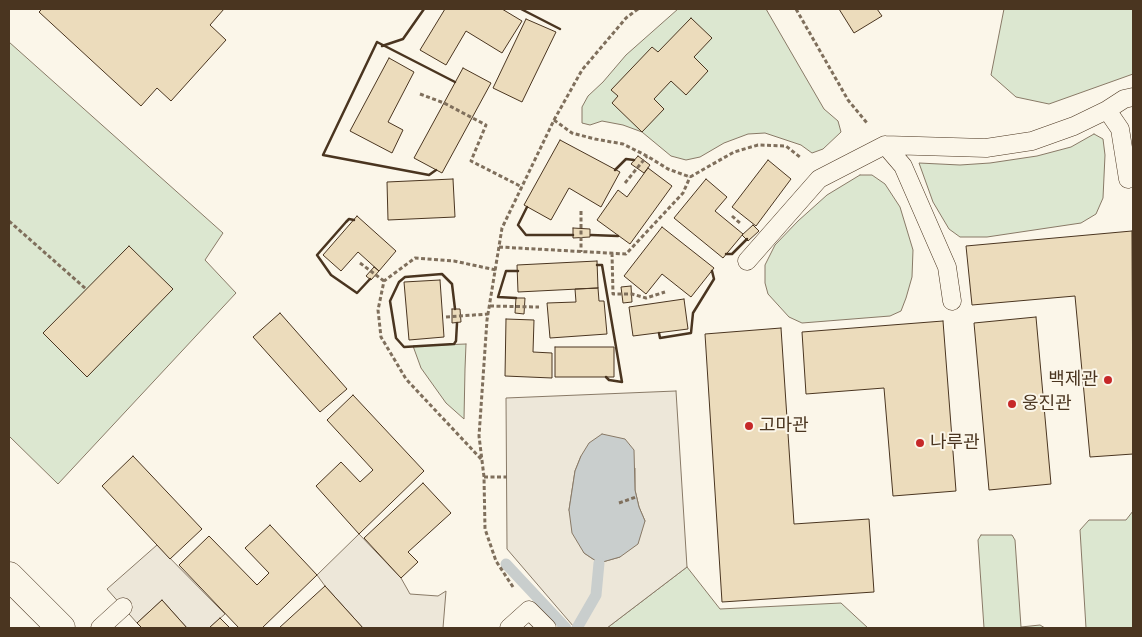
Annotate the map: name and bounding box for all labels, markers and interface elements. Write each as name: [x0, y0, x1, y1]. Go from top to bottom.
place label: 백제관: [1048, 369, 1098, 391]
marker: 백제관: [1102, 374, 1114, 386]
place label: 웅진관: [1022, 393, 1072, 415]
marker: 웅진관: [1006, 398, 1018, 410]
place label: 고마관: [759, 415, 809, 437]
marker: 고마관: [743, 420, 755, 432]
place label: 나루관: [930, 432, 980, 454]
marker: 나루관: [914, 437, 926, 449]

